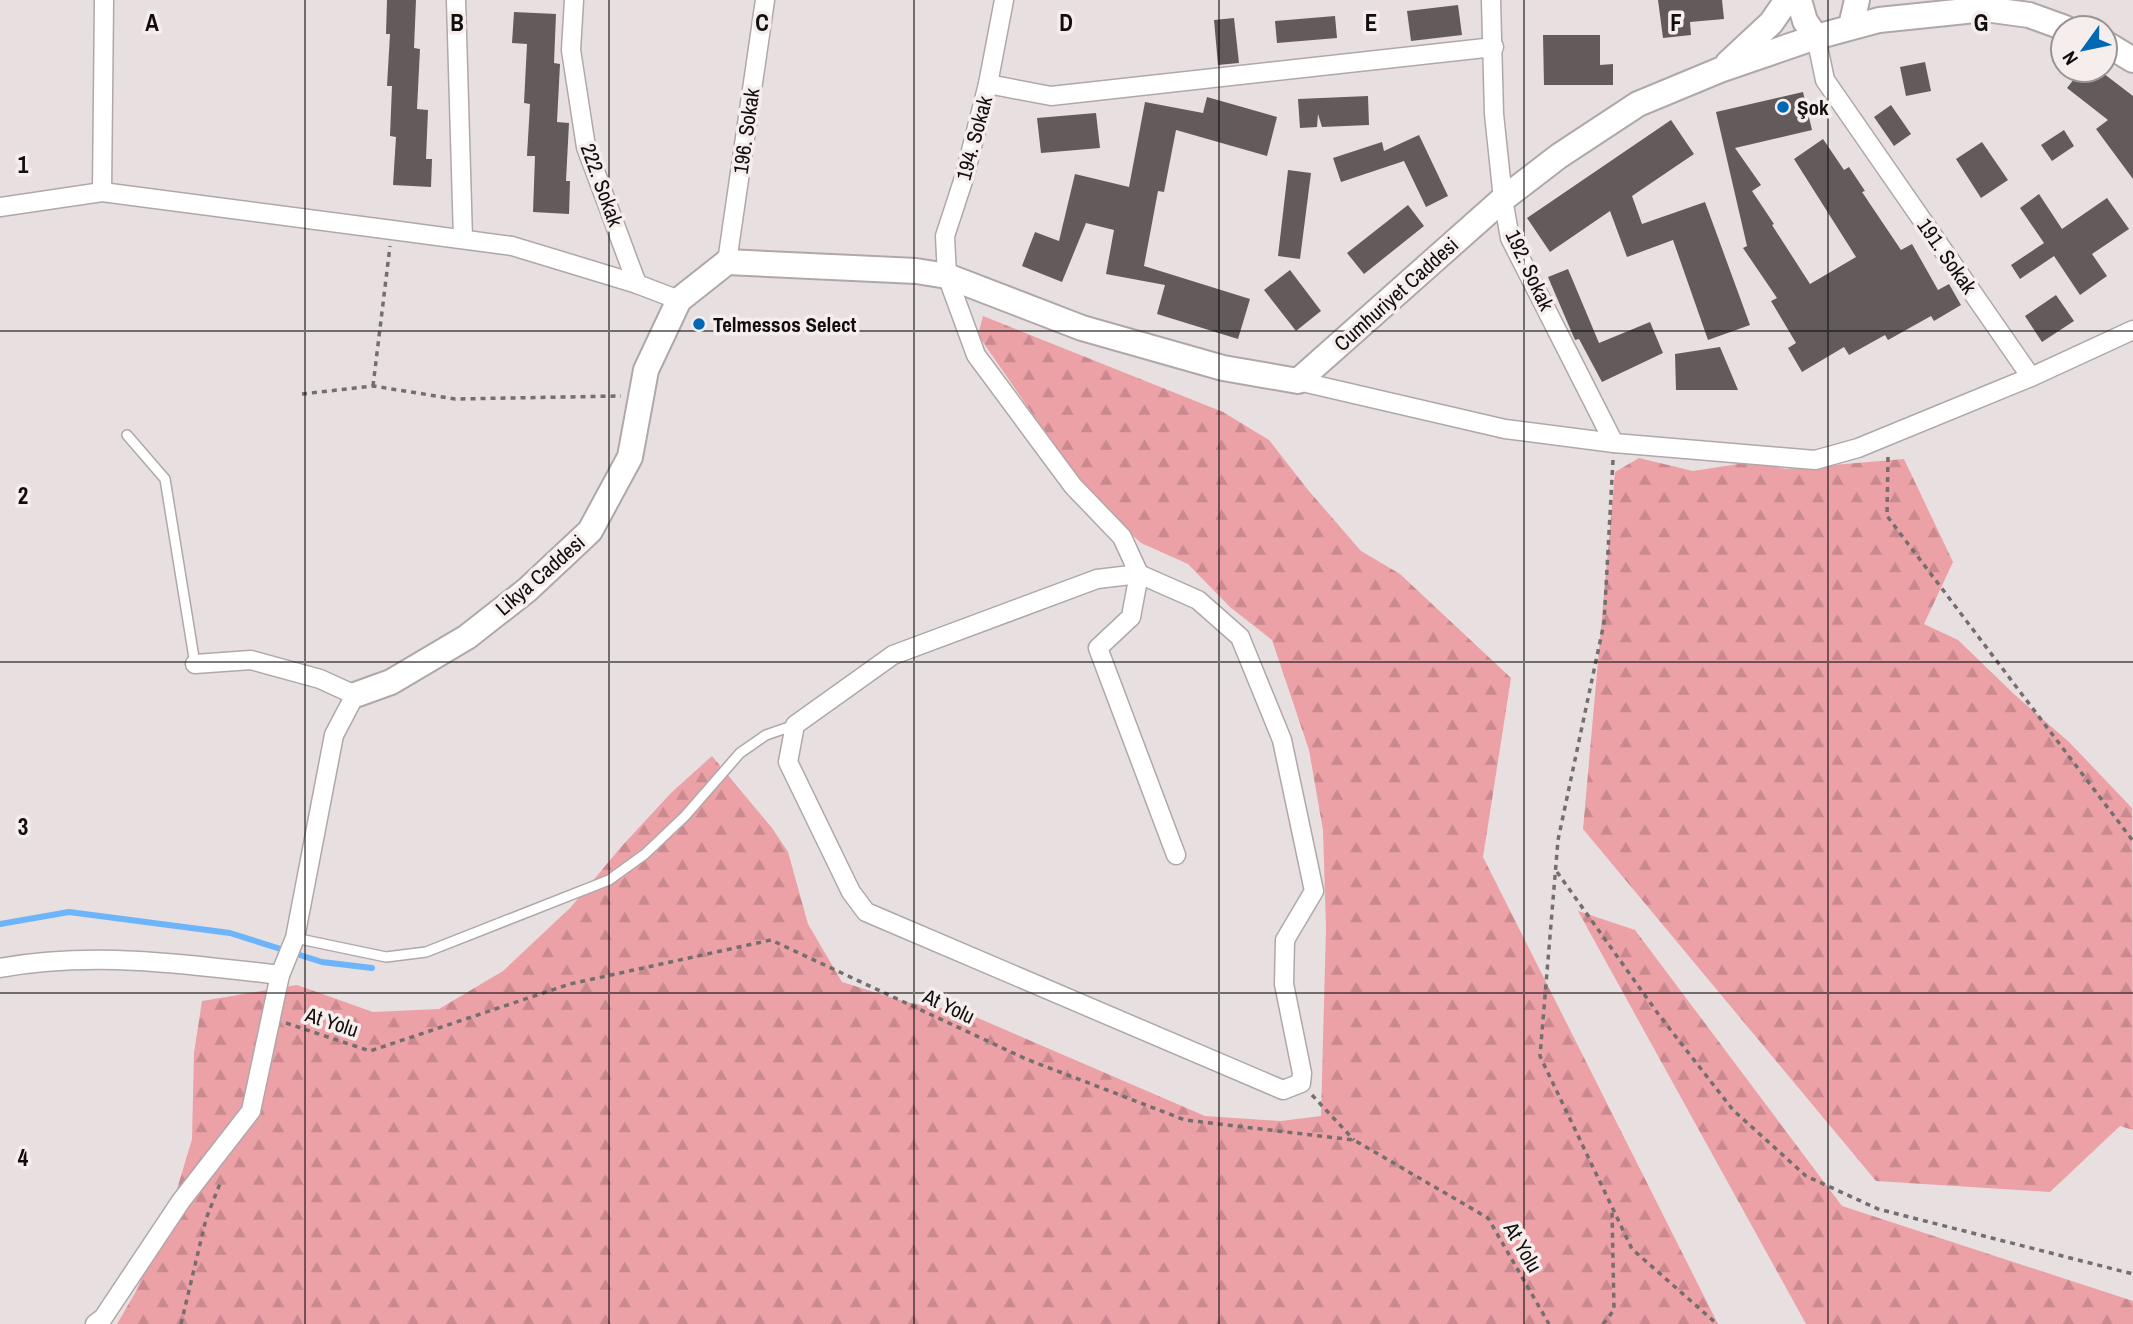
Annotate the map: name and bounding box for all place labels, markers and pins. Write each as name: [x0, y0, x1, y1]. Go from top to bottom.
place label: Şok: [1797, 93, 1829, 122]
marker: Şok: [1775, 99, 1791, 115]
place label: Telmessos Select: [713, 310, 857, 339]
marker: Telmessos Select: [691, 316, 707, 332]

